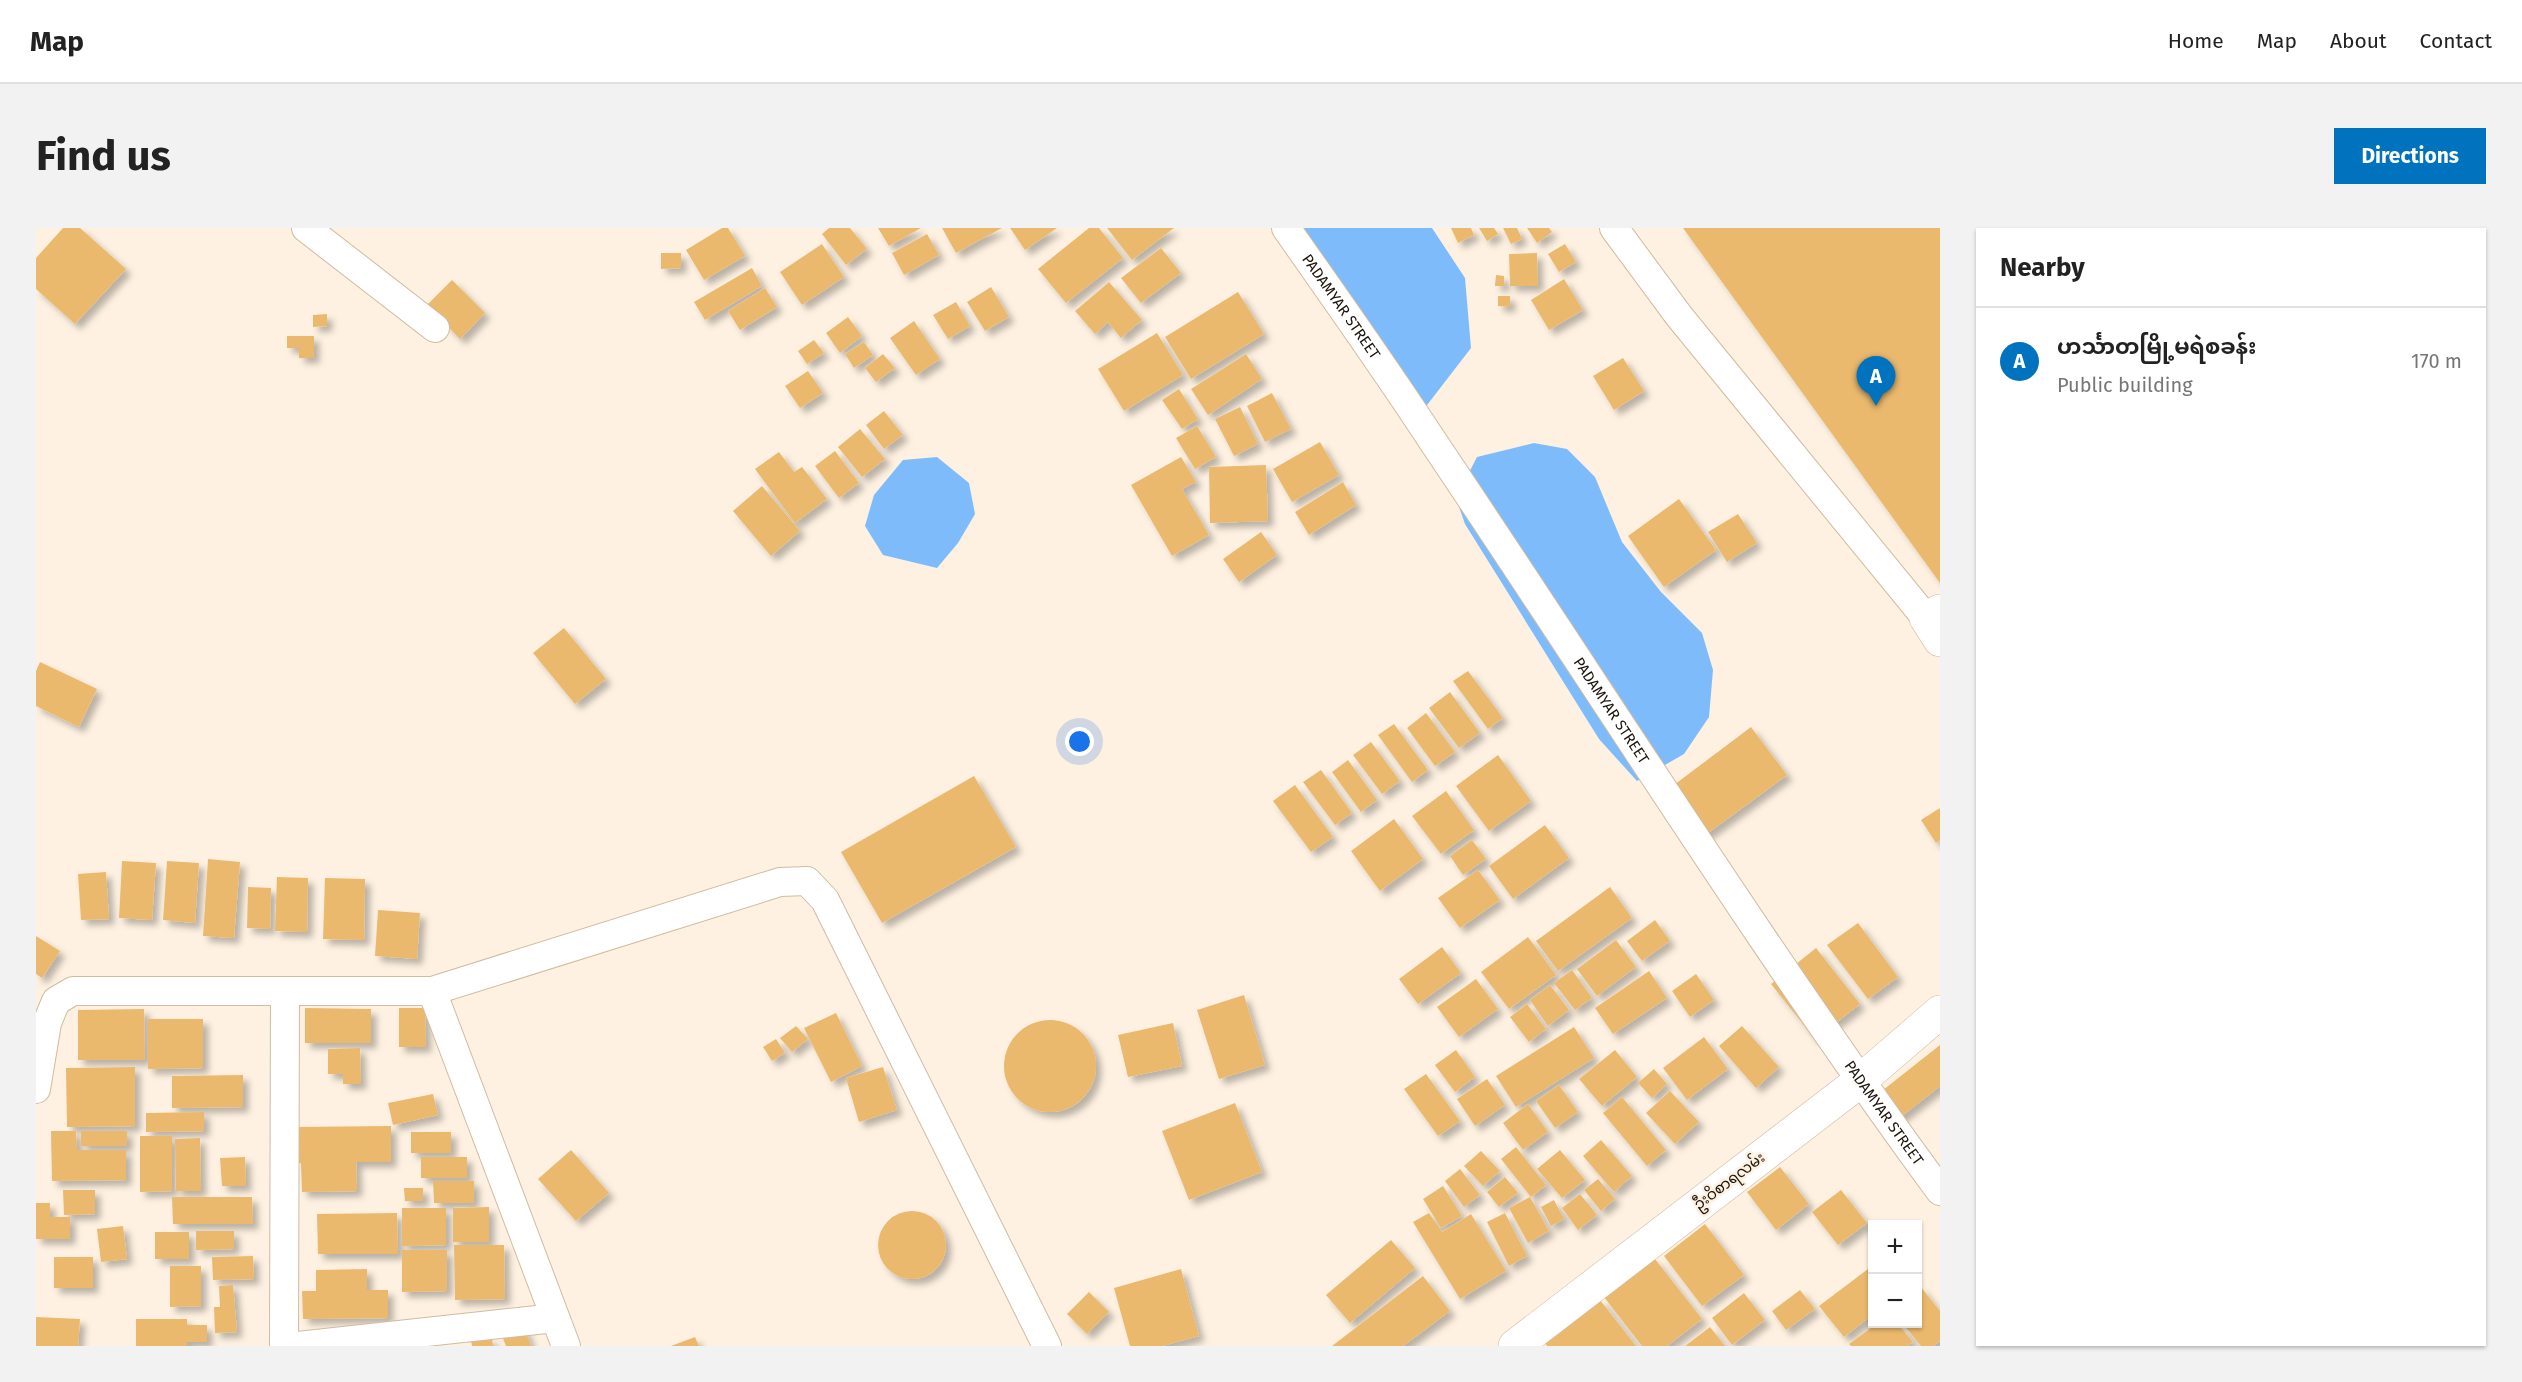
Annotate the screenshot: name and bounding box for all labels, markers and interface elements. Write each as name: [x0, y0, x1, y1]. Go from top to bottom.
text: Map: [30, 25, 84, 58]
text: Home: [2168, 28, 2224, 54]
text: Map: [2257, 28, 2297, 54]
text: About: [2330, 28, 2387, 54]
text: Contact: [2420, 28, 2492, 54]
button: Directions: [2334, 128, 2486, 184]
text: Find us: [36, 131, 171, 181]
street label: PADAMYAR STREET: [1298, 251, 1384, 363]
text: Nearby: [2000, 252, 2085, 283]
text: ဟင်္သာတမြို့မရဲစခန်း: [2057, 333, 2256, 360]
text: A: [2014, 349, 2025, 373]
text: 170 m: [2411, 349, 2462, 373]
pin: A: [1856, 356, 1896, 406]
text: Public building: [2057, 373, 2193, 397]
street label: PADAMYAR STREET: [1570, 654, 1653, 767]
your location: [1065, 727, 1094, 756]
street label: PADAMYAR STREET: [1841, 1057, 1927, 1169]
street label: ဦးဝိစာရလမ်း: [1689, 1148, 1770, 1216]
map controls: [1868, 1220, 1922, 1328]
button: +: [1868, 1220, 1922, 1274]
button: −: [1868, 1274, 1922, 1328]

